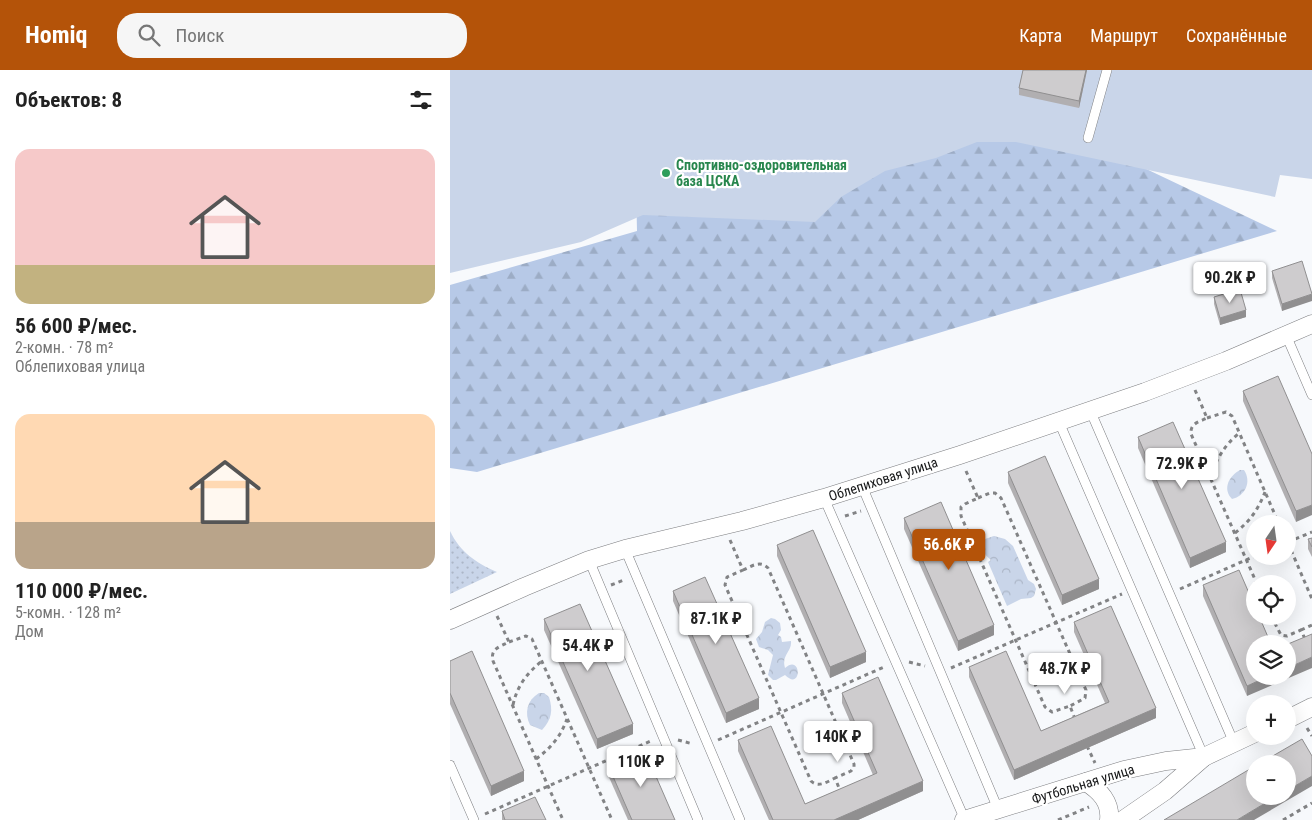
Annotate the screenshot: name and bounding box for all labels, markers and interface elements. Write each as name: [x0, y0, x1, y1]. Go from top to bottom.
search box: [117, 13, 467, 58]
text: Homiq: [25, 21, 87, 49]
icon: search: [135, 21, 163, 49]
text: Поиск: [175, 24, 224, 47]
text: Карта: [1019, 25, 1062, 46]
text: Маршрут: [1090, 25, 1158, 46]
text: Сохранённые: [1186, 25, 1287, 46]
icon: filters: [407, 86, 435, 114]
text: Объектов: 8: [15, 88, 122, 112]
place label: Спортивно-оздоровительная база ЦСКА: [676, 157, 847, 189]
marker: Спортивно-оздоровительная база ЦСКА: [660, 167, 672, 179]
icon: home: [180, 182, 270, 272]
pin: 90.2K ₽: [1184, 262, 1276, 304]
text: 90.2K ₽: [1204, 268, 1256, 287]
text: 56 600 ₽/мес.: [15, 314, 138, 338]
text: 2-комн. · 78 m²: [15, 338, 113, 357]
text: Облепиховая улица: [15, 357, 145, 376]
icon: home: [180, 447, 270, 537]
pin: 72.9K ₽: [1136, 448, 1228, 490]
street label: Облепиховая улица: [826, 454, 940, 504]
text: 72.9K ₽: [1156, 454, 1208, 473]
north arrow: [1246, 515, 1296, 565]
map controls: [1246, 515, 1296, 805]
pin: 56.6K ₽: [903, 528, 995, 571]
text: 56.6K ₽: [923, 535, 975, 554]
button: locate: [1246, 575, 1296, 625]
text: 110 000 ₽/мес.: [15, 579, 148, 603]
pin: 87.1K ₽: [670, 602, 762, 645]
text: 5-комн. · 128 m²: [15, 603, 121, 622]
text: 87.1K ₽: [690, 609, 742, 628]
text: Дом: [15, 622, 44, 641]
pin: 54.4K ₽: [542, 630, 634, 672]
button: layers: [1246, 635, 1296, 685]
text: 54.4K ₽: [562, 636, 614, 655]
pin: 48.7K ₽: [1019, 652, 1111, 695]
text: 48.7K ₽: [1039, 659, 1091, 678]
button: +: [1246, 695, 1296, 745]
pin: 140K ₽: [797, 720, 879, 763]
text: 140K ₽: [815, 727, 861, 746]
pin: 110K ₽: [600, 746, 682, 788]
text: 110K ₽: [618, 752, 664, 771]
button: −: [1246, 755, 1296, 805]
street label: Футбольная улица: [1030, 761, 1136, 807]

